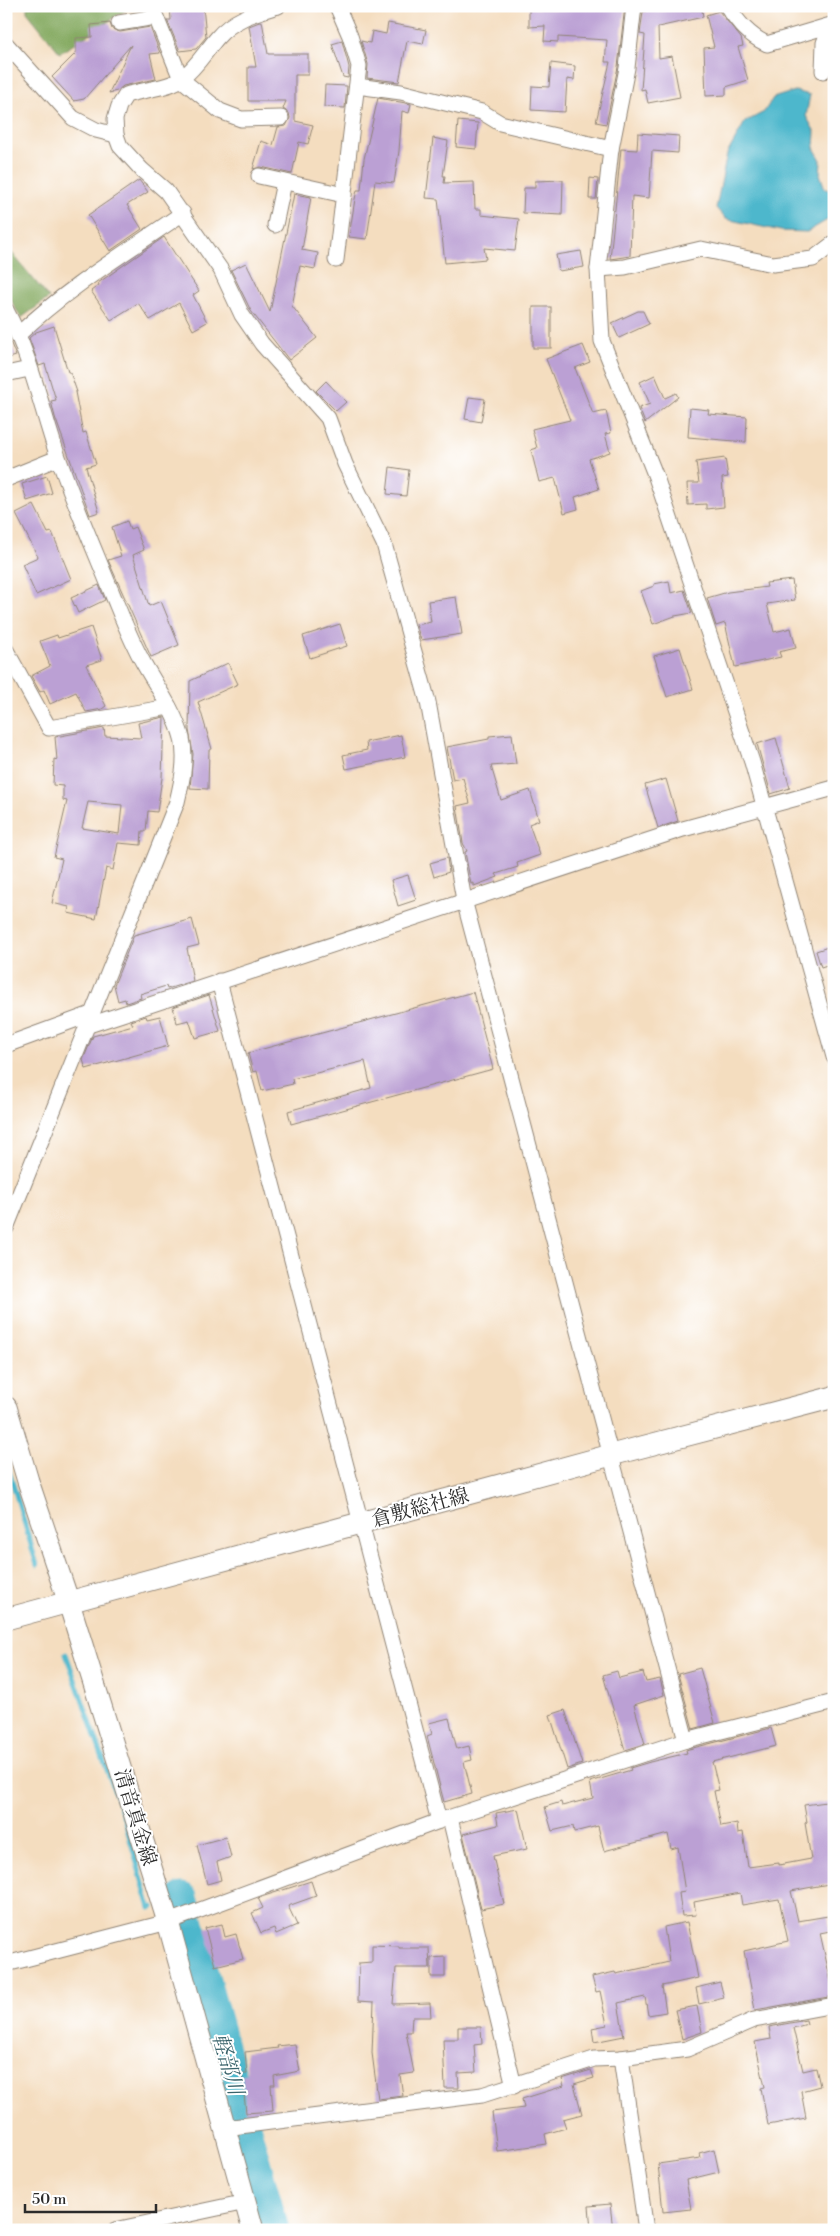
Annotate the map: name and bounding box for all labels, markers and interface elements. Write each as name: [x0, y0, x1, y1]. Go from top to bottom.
street label: 倉敷総社線: [369, 1483, 472, 1533]
street label: 清音真金線: [108, 1766, 161, 1869]
water label: 軽部川: [206, 2030, 249, 2100]
scale bar: [25, 2181, 156, 2213]
text: 50 m: [32, 2190, 66, 2209]

